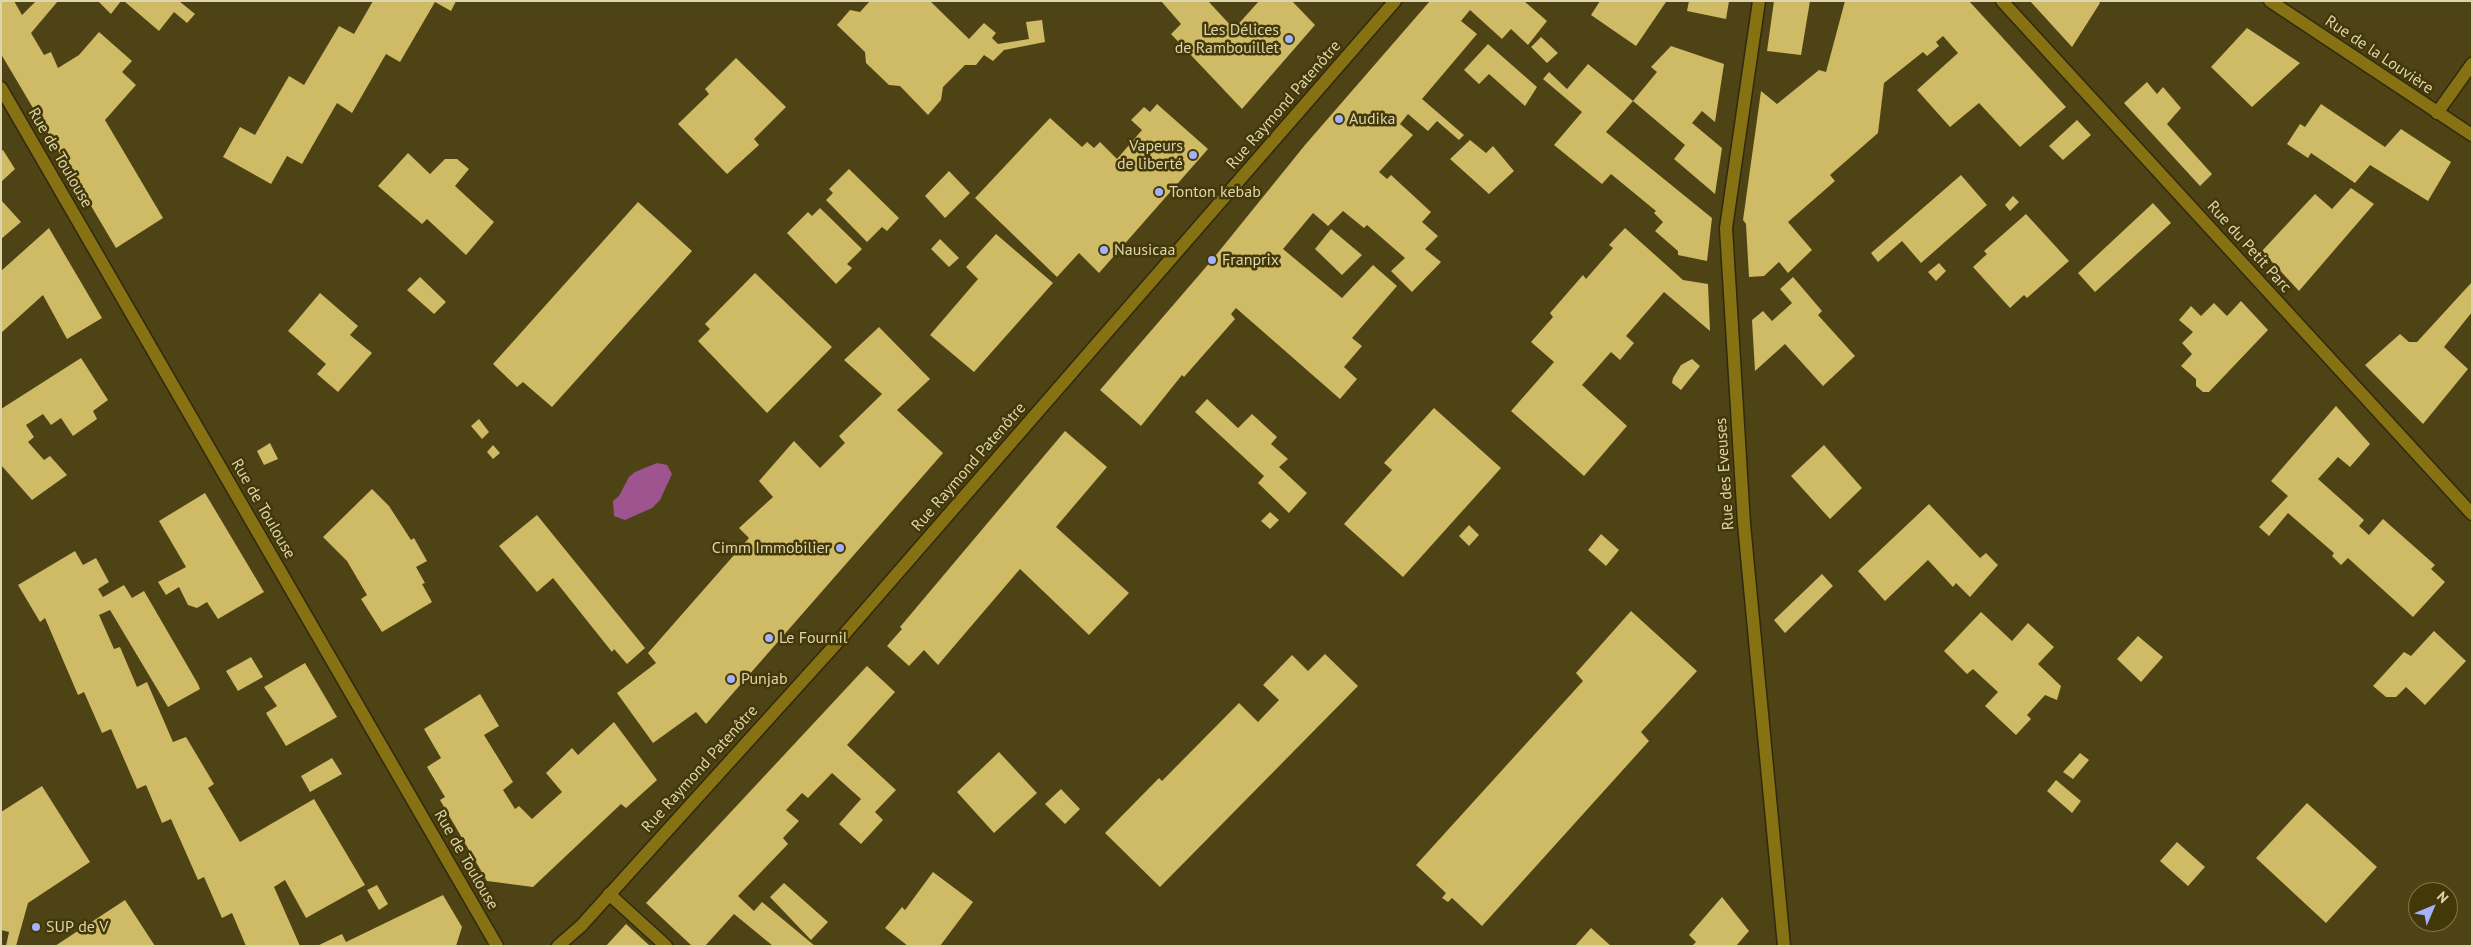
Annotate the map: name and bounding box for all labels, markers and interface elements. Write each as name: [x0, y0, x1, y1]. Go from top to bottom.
street label: Rue de la Louvière: [2321, 12, 2437, 98]
place label: Les Délices de Rambouillet: [1175, 20, 1279, 58]
marker: Les Délices de Rambouillet: [1283, 33, 1295, 45]
street label: Rue Raymond Patenôtre: [1223, 37, 1345, 173]
street label: Rue de Toulouse: [24, 105, 96, 211]
place label: Audika: [1349, 109, 1395, 129]
marker: Audika: [1333, 113, 1345, 125]
place label: Vapeurs de liberté: [1117, 136, 1183, 174]
marker: Vapeurs de liberté: [1187, 149, 1199, 161]
place label: Tonton kebab: [1169, 182, 1261, 202]
marker: Tonton kebab: [1153, 186, 1165, 198]
street label: Rue du Petit Parc: [2203, 197, 2295, 297]
place label: Nausicaa: [1114, 240, 1175, 260]
marker: Nausicaa: [1098, 244, 1110, 256]
place label: Franprix: [1222, 250, 1279, 270]
marker: Franprix: [1206, 254, 1218, 266]
street label: Rue Raymond Patenôtre: [908, 399, 1030, 535]
street label: Rue des Eveuses: [1711, 417, 1739, 531]
street label: Rue de Toulouse: [227, 456, 299, 562]
place label: Cimm Immobilier: [712, 538, 830, 558]
marker: Cimm Immobilier: [834, 542, 846, 554]
place label: Le Fournil: [779, 628, 847, 648]
marker: Le Fournil: [763, 632, 775, 644]
place label: Punjab: [741, 669, 788, 689]
marker: Punjab: [725, 673, 737, 685]
street label: Rue Raymond Patenôtre: [638, 702, 762, 836]
street label: Rue de Toulouse: [430, 807, 502, 913]
north arrow: [2408, 882, 2458, 932]
text: N: [2433, 887, 2453, 907]
place label: SUP de V: [46, 917, 108, 937]
marker: SUP de V: [30, 921, 42, 933]

